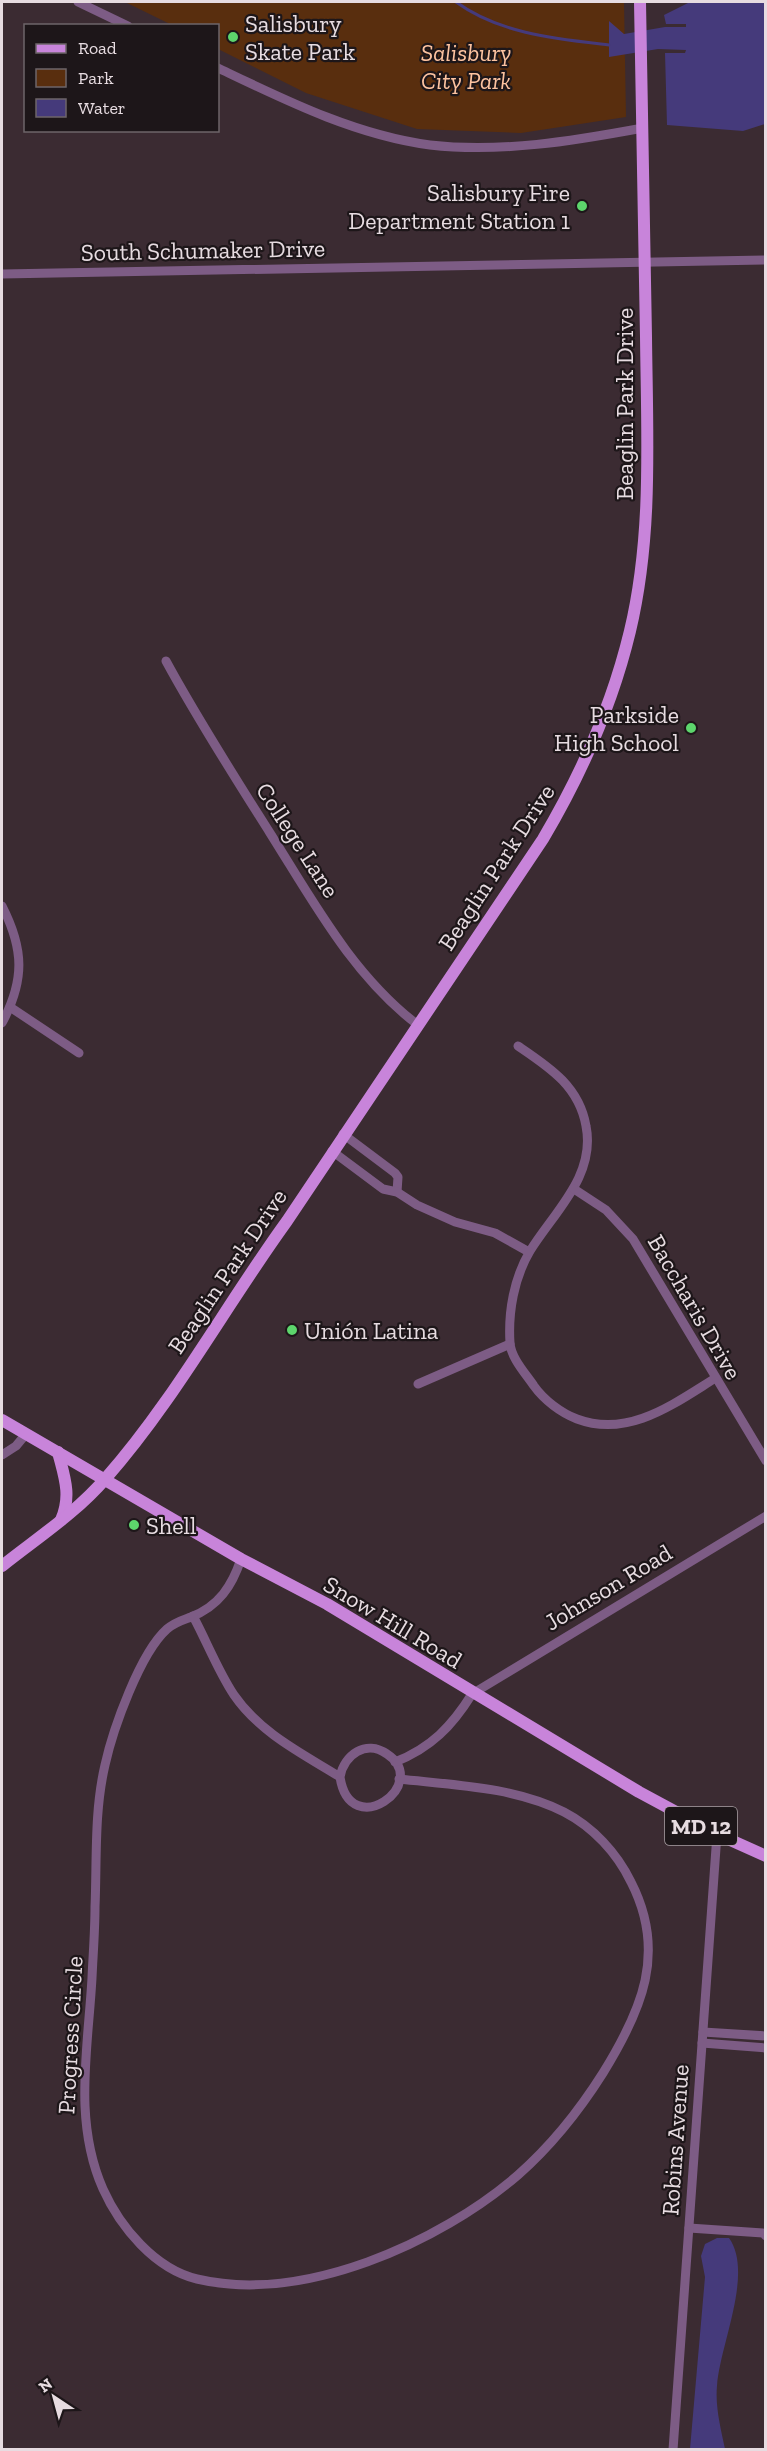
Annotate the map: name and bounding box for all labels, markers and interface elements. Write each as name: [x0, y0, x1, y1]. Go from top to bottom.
place label: Salisbury Skate Park: [245, 9, 356, 66]
legend: [24, 24, 219, 132]
marker: Salisbury Skate Park: [226, 30, 240, 44]
text: Road: [78, 37, 117, 59]
park label: Salisbury City Park: [421, 38, 511, 95]
text: Park: [78, 67, 114, 89]
text: Water: [78, 97, 125, 119]
place label: Salisbury Fire Department Station 1: [348, 178, 570, 235]
marker: Salisbury Fire Department Station 1: [575, 199, 589, 213]
street label: South Schumaker Drive: [81, 233, 325, 267]
street label: Beaglin Park Drive: [610, 308, 639, 500]
place label: Parkside High School: [554, 700, 679, 757]
marker: Parkside High School: [684, 721, 698, 735]
street label: College Lane: [250, 777, 346, 903]
street label: Beaglin Park Drive: [431, 778, 561, 956]
street label: Beaglin Park Drive: [161, 1183, 293, 1359]
street label: Baccharis Drive: [642, 1229, 748, 1385]
place label: Unión Latina: [304, 1316, 439, 1345]
marker: Unión Latina: [285, 1323, 299, 1337]
place label: Shell: [146, 1511, 196, 1540]
marker: Shell: [127, 1518, 141, 1532]
street label: Johnson Road: [539, 1538, 677, 1636]
street label: Snow Hill Road: [318, 1569, 468, 1675]
road number: MD 12: [665, 1807, 737, 1845]
street label: Progress Circle: [51, 1955, 89, 2115]
street label: Robins Avenue: [655, 2063, 695, 2217]
north arrow: [24, 2367, 84, 2427]
text: N: [35, 2374, 56, 2397]

